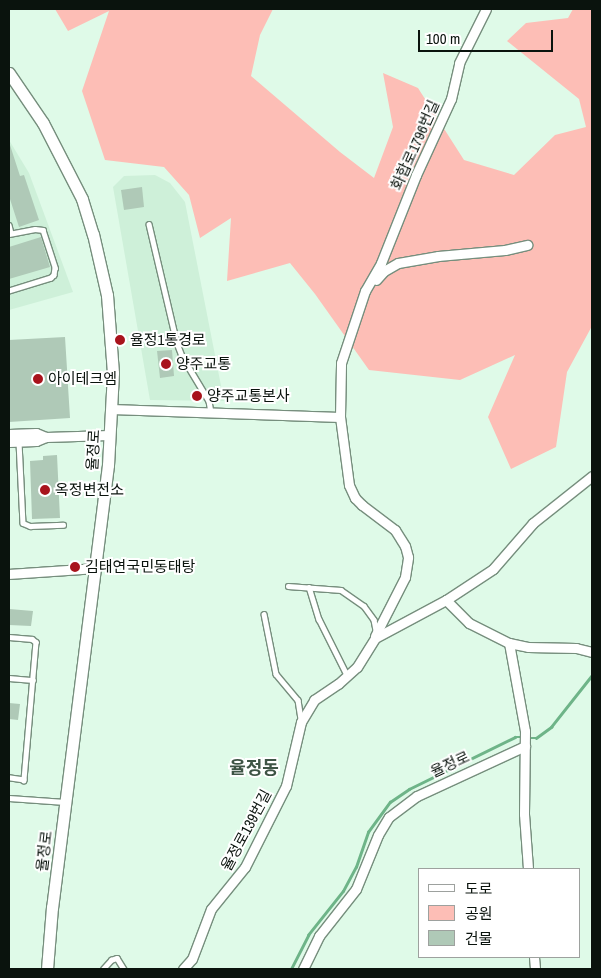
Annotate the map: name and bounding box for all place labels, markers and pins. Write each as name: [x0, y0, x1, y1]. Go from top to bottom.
place label: 율정1통경로: [130, 331, 206, 349]
marker: 율정1통경로: [114, 334, 126, 346]
place label: 양주교통: [176, 355, 231, 373]
marker: 양주교통: [160, 358, 172, 370]
place label: 아이테크엠: [48, 370, 117, 388]
marker: 아이테크엠: [32, 373, 44, 385]
place label: 양주교통본사: [207, 387, 290, 405]
marker: 양주교통본사: [191, 390, 203, 402]
place label: 옥정변전소: [55, 481, 124, 499]
marker: 옥정변전소: [39, 484, 51, 496]
place label: 김태연국민동태탕: [85, 558, 195, 576]
marker: 김태연국민동태탕: [69, 561, 81, 573]

